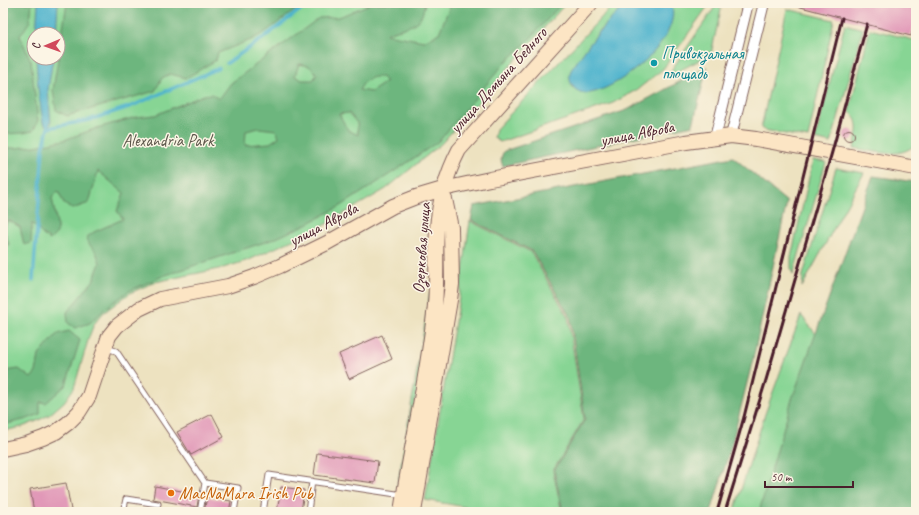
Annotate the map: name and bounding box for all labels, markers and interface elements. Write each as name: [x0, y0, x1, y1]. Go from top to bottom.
street label: улица Демьяна Бедного: [445, 22, 552, 139]
north arrow: [26, 26, 66, 66]
text: С: [29, 42, 43, 49]
place label: Привокзальная площадь: [662, 43, 745, 84]
marker: Привокзальная площадь: [649, 58, 659, 68]
street label: улица Аврова: [597, 116, 677, 151]
park label: Alexandria Park: [123, 130, 215, 151]
street label: улица Аврова: [284, 197, 362, 252]
street label: Озерковая улица: [408, 200, 436, 294]
scale bar: [765, 463, 853, 489]
text: 50 m: [771, 469, 793, 485]
place label: MacNaMara Irish Pub: [179, 483, 315, 504]
marker: MacNaMara Irish Pub: [166, 488, 176, 498]

